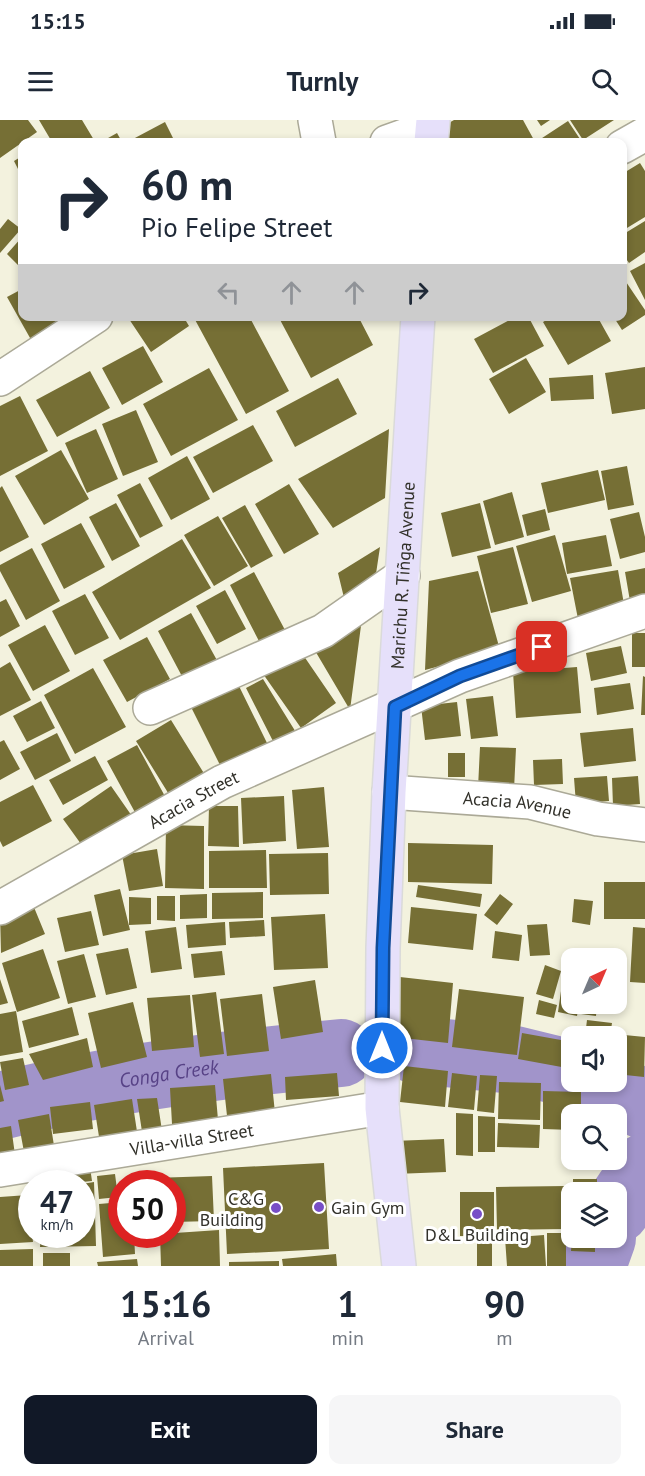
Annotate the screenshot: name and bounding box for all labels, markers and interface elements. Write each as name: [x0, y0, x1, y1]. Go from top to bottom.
text: 15:15: [30, 7, 86, 35]
text: Turnly: [286, 64, 359, 98]
icon: menu: [24, 65, 57, 98]
icon: search: [588, 65, 621, 98]
text: 60 m: [141, 157, 233, 212]
icon: right: [42, 162, 120, 240]
text: Pio Felipe Street: [141, 210, 332, 244]
icon: left: [212, 276, 245, 309]
icon: ahead: [275, 276, 308, 309]
icon: ahead: [338, 276, 371, 309]
icon: right: [401, 276, 434, 309]
street label: Marichu R. Tiñga Avenue: [385, 481, 419, 670]
pin: [516, 621, 567, 672]
icon: arrive: [525, 630, 558, 663]
street label: Acacia Street: [144, 765, 242, 833]
street label: Acacia Avenue: [462, 786, 574, 823]
north arrow: [561, 948, 627, 1014]
map controls: [561, 948, 627, 1248]
position arrow: [350, 1016, 414, 1080]
button: sound: [561, 1026, 627, 1092]
water label: Conga Creek: [117, 1053, 221, 1094]
button: search: [561, 1104, 627, 1170]
street label: Villa-villa Street: [127, 1118, 255, 1160]
speed limit sign: 50: [108, 1170, 186, 1248]
text: 47: [40, 1182, 74, 1221]
button: layers: [561, 1182, 627, 1248]
place label: C&G Building: [200, 1187, 264, 1231]
place label: Gain Gym: [331, 1196, 404, 1219]
marker: Gain Gym: [312, 1200, 326, 1214]
marker: C&G Building: [269, 1201, 283, 1215]
marker: D&L Building: [470, 1207, 484, 1221]
text: km/h: [41, 1215, 73, 1234]
place label: D&L Building: [425, 1223, 529, 1246]
text: 15:16: [120, 1280, 211, 1327]
text: 1: [338, 1280, 358, 1327]
text: 90: [484, 1280, 525, 1327]
text: Arrival: [138, 1325, 194, 1351]
text: min: [331, 1325, 364, 1351]
text: m: [496, 1325, 513, 1351]
button: Exit: [24, 1395, 317, 1464]
button: Share: [329, 1395, 621, 1464]

